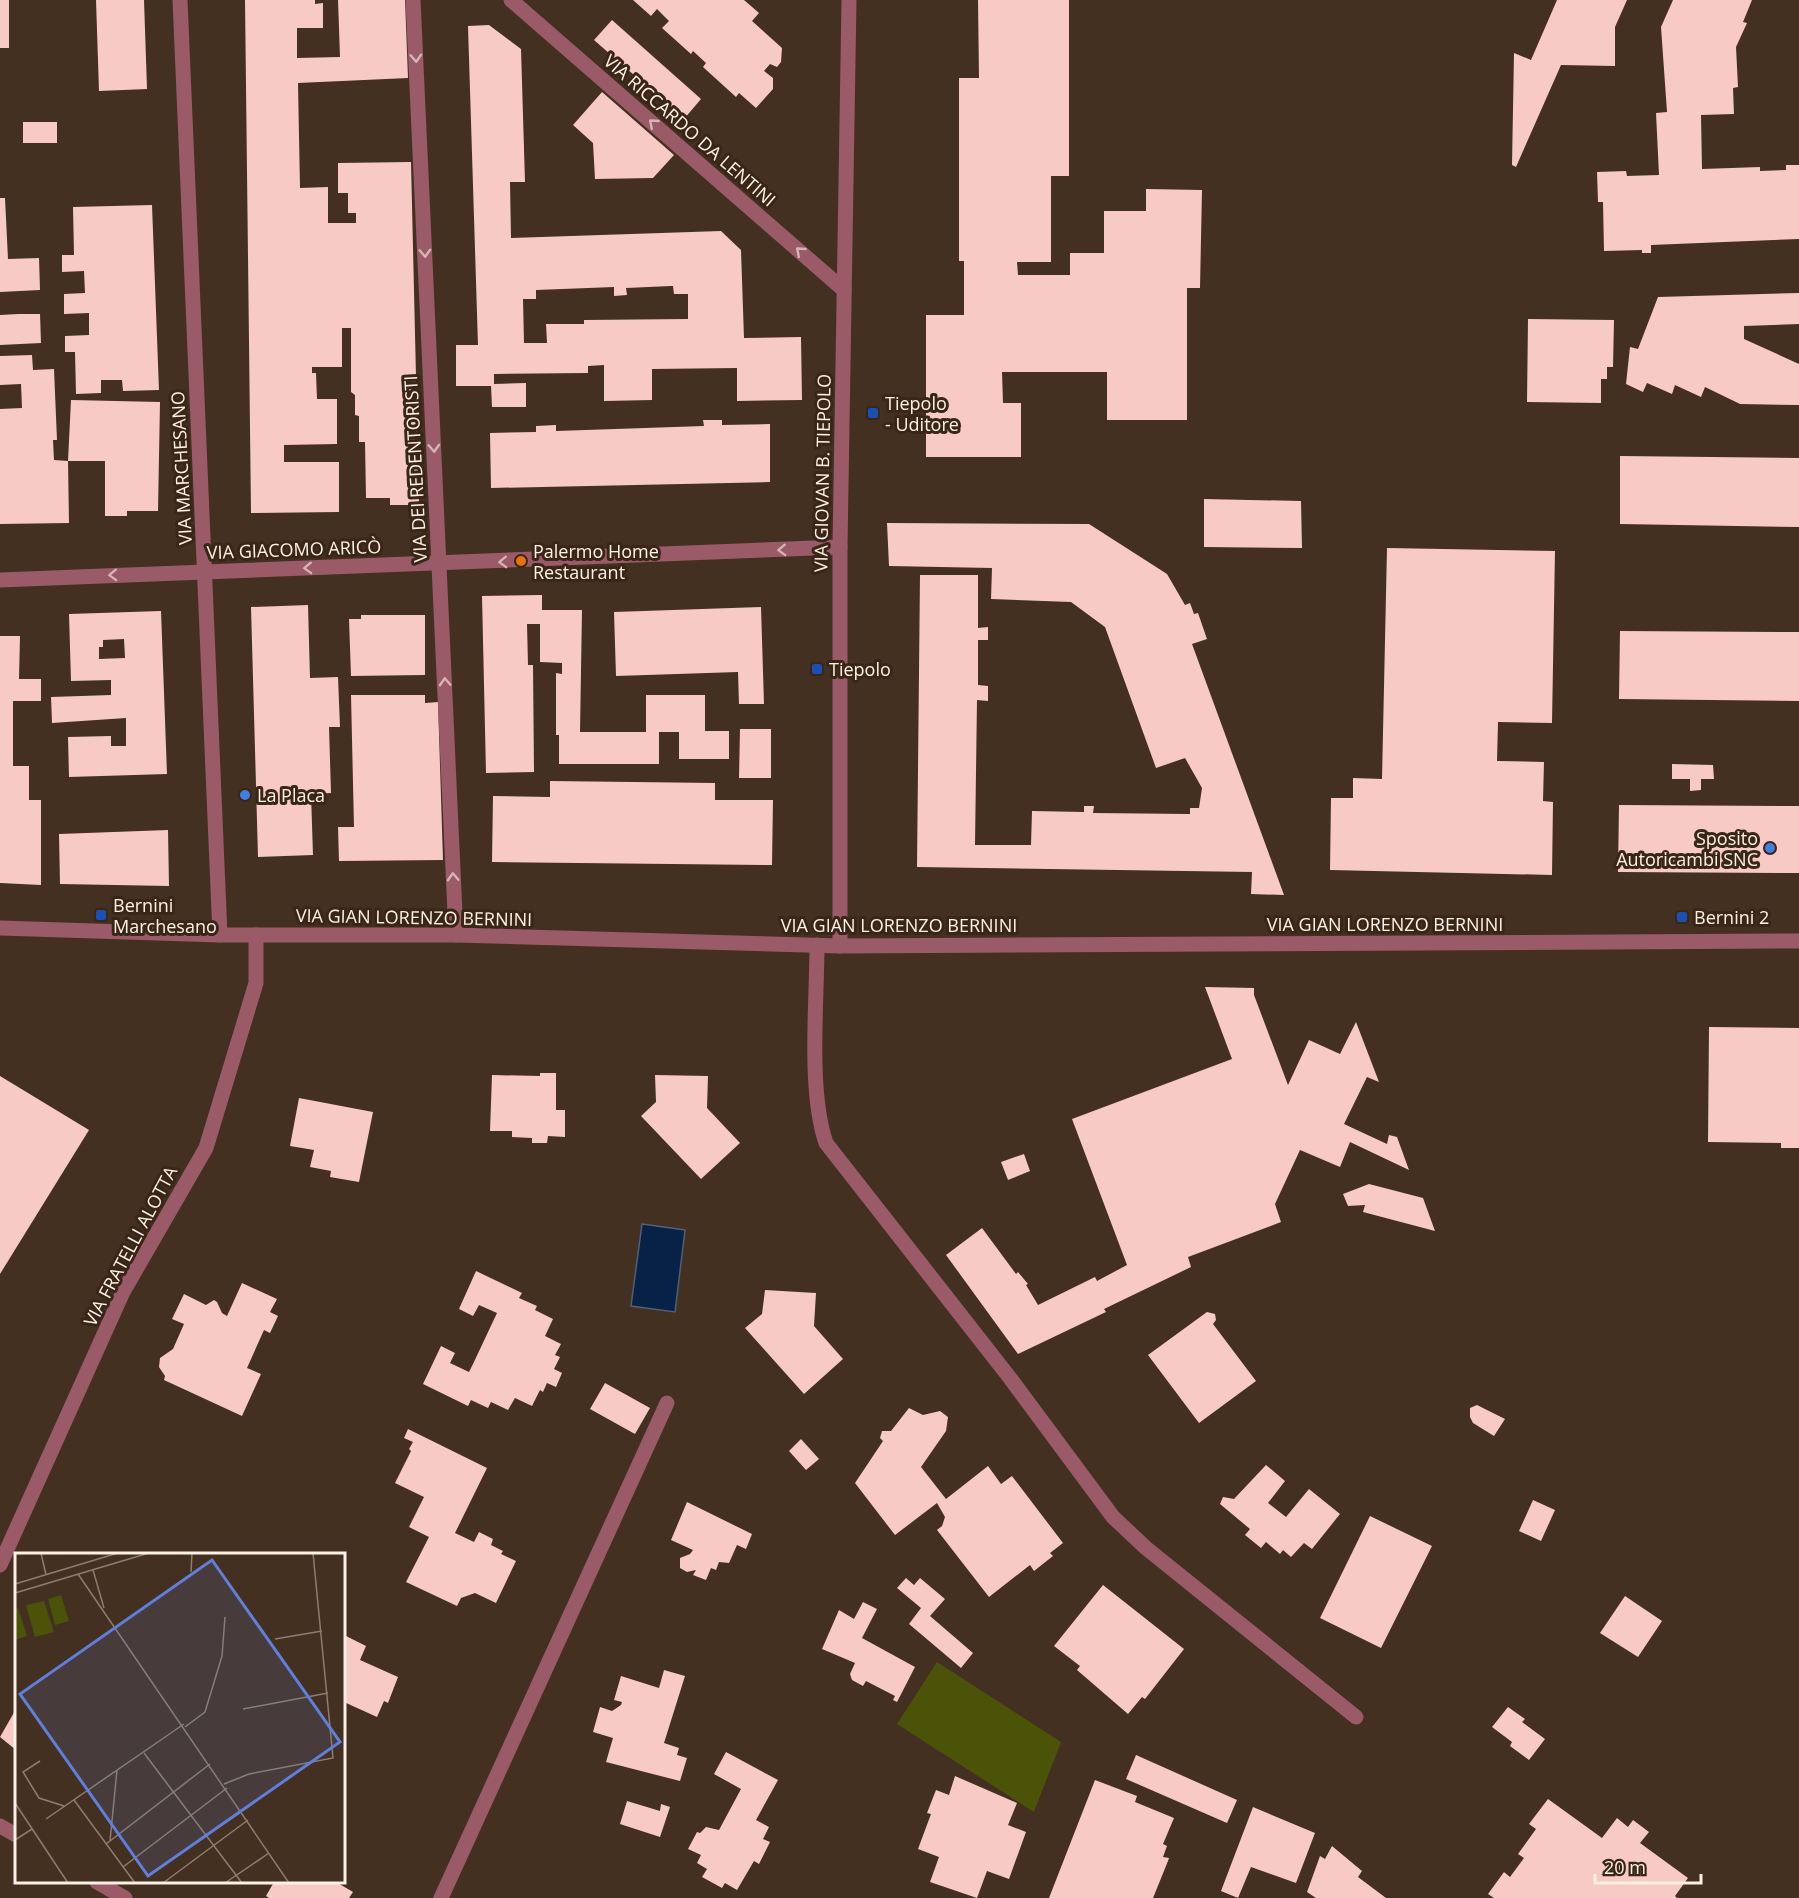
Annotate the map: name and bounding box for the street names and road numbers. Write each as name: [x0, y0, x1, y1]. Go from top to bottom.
street label: VIA RICCARDO DA LENTINI: [599, 49, 781, 211]
street label: VIA GIOVAN B. TIEPOLO: [808, 374, 836, 572]
street label: VIA DEI REDENTORISTI: [398, 375, 432, 563]
street label: VIA MARCHESANO: [165, 391, 197, 545]
street label: VIA GIACOMO ARICÒ: [206, 534, 382, 564]
street label: VIA GIAN LORENZO BERNINI: [296, 903, 532, 931]
street label: VIA GIAN LORENZO BERNINI: [1267, 912, 1503, 936]
street label: VIA GIAN LORENZO BERNINI: [781, 913, 1017, 937]
street label: VIA FRATELLI ALOTTA: [78, 1161, 183, 1330]

